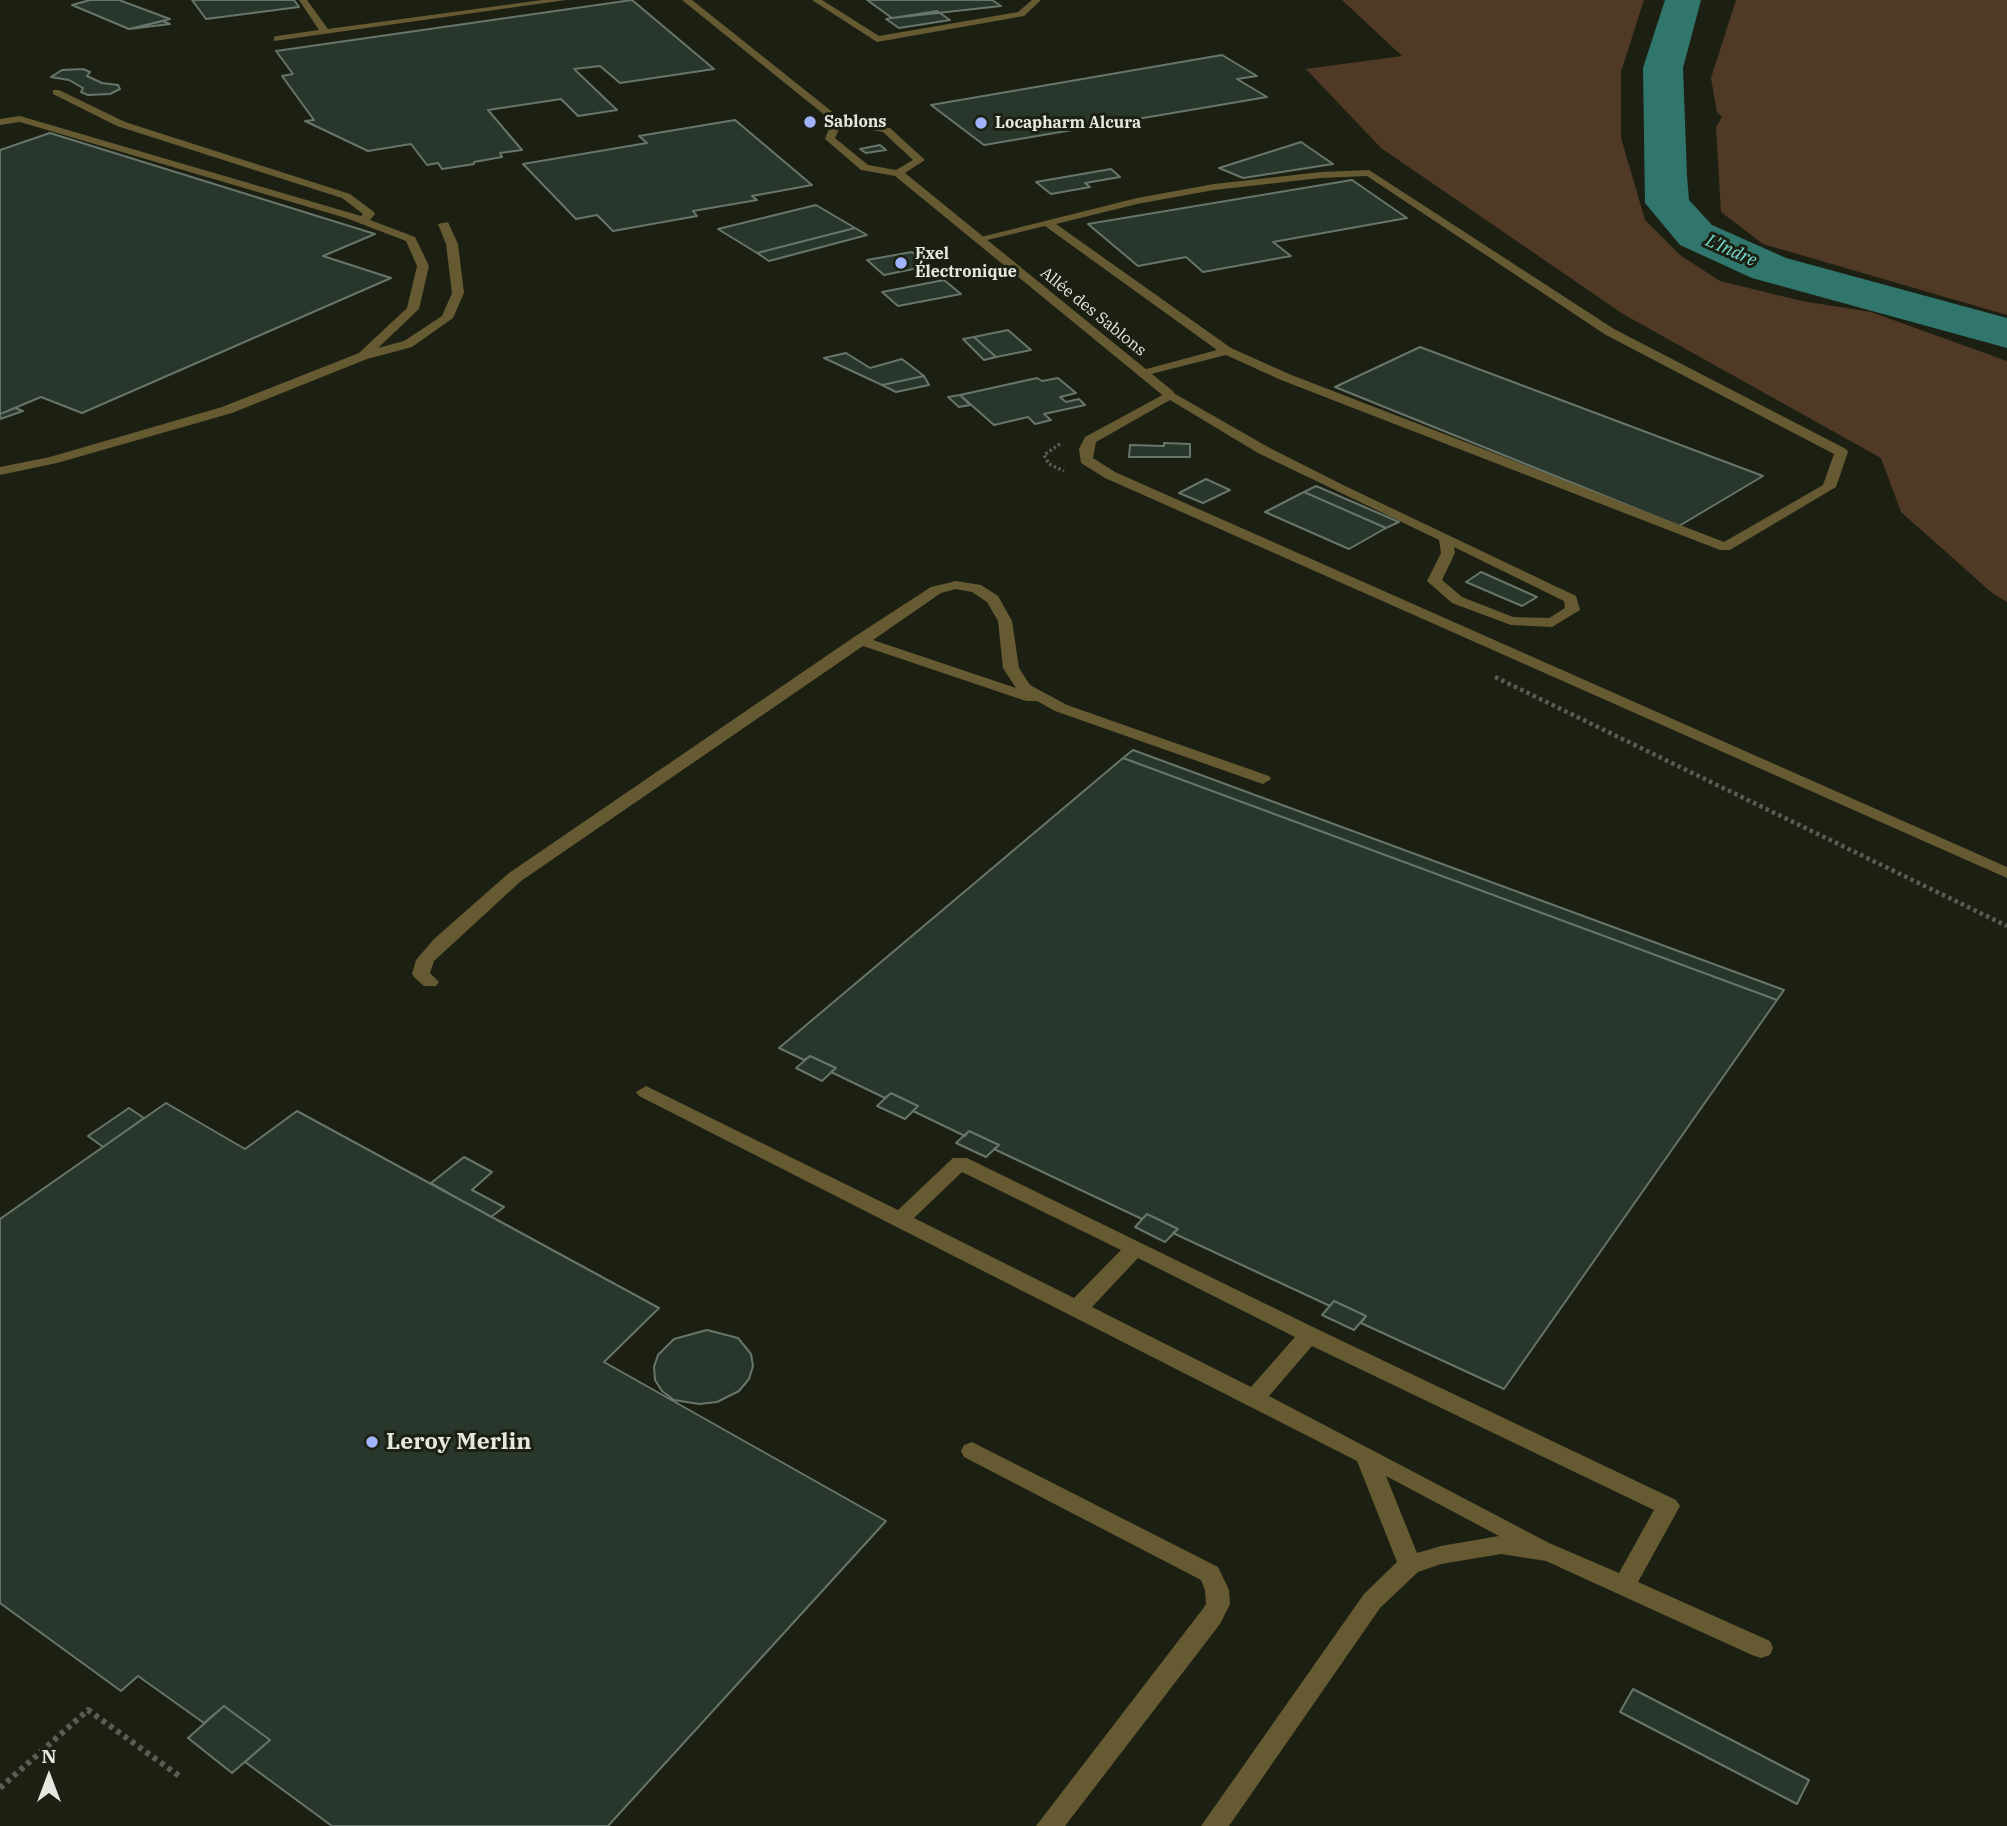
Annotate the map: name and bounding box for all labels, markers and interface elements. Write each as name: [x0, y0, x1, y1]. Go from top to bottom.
place label: Sablons: [824, 112, 886, 132]
place label: Locapharm Alcura: [995, 113, 1141, 133]
marker: Sablons: [802, 114, 818, 130]
marker: Locapharm Alcura: [973, 115, 989, 131]
water label: L'Indre: [1702, 230, 1760, 272]
place label: Exel Électronique: [915, 244, 1017, 282]
marker: Exel Électronique: [893, 255, 909, 271]
street label: Allée des Sablons: [1036, 263, 1150, 361]
place label: Leroy Merlin: [386, 1428, 532, 1456]
marker: Leroy Merlin: [364, 1434, 380, 1450]
north arrow: [14, 1742, 84, 1812]
text: N: [41, 1744, 57, 1768]

